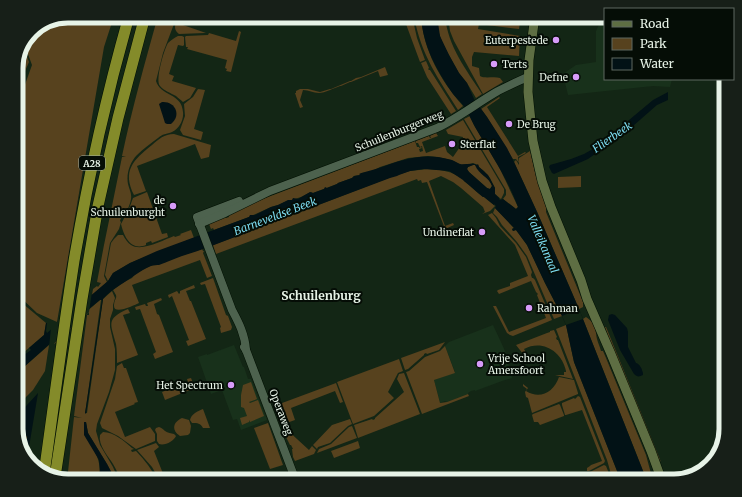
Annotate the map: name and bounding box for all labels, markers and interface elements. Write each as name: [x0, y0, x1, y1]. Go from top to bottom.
legend: [604, 8, 734, 80]
text: Road: [640, 16, 669, 31]
place label: Euterpestede: [485, 34, 548, 47]
marker: Euterpestede: [551, 35, 561, 45]
text: Park: [640, 36, 667, 51]
text: Water: [639, 56, 675, 71]
place label: Terts: [502, 58, 527, 71]
marker: Terts: [489, 59, 499, 69]
place label: Defne: [539, 71, 568, 84]
marker: Defne: [571, 72, 581, 82]
street label: Schuilenburgerweg: [353, 107, 445, 155]
place label: De Brug: [517, 118, 556, 131]
water label: Flierbeek: [589, 118, 635, 156]
marker: De Brug: [504, 119, 514, 129]
place label: Sterflat: [460, 138, 496, 151]
marker: Sterflat: [447, 139, 457, 149]
road number: A28: [79, 156, 105, 170]
place label: de Schuilenburght: [91, 194, 165, 219]
water label: Barneveldse Beek: [232, 194, 318, 238]
marker: de Schuilenburght: [168, 201, 178, 211]
water label: Valleikanaal: [524, 213, 562, 275]
place label: Undineflat: [423, 226, 474, 239]
marker: Undineflat: [477, 227, 487, 237]
district label: Schuilenburg: [281, 288, 361, 303]
place label: Rahman: [537, 302, 578, 315]
marker: Rahman: [524, 303, 534, 313]
place label: Vrije School Amersfoort: [487, 352, 545, 377]
marker: Vrije School Amersfoort: [475, 359, 485, 369]
place label: Het Spectrum: [156, 379, 223, 392]
marker: Het Spectrum: [226, 380, 236, 390]
street label: Operaweg: [266, 387, 296, 437]

